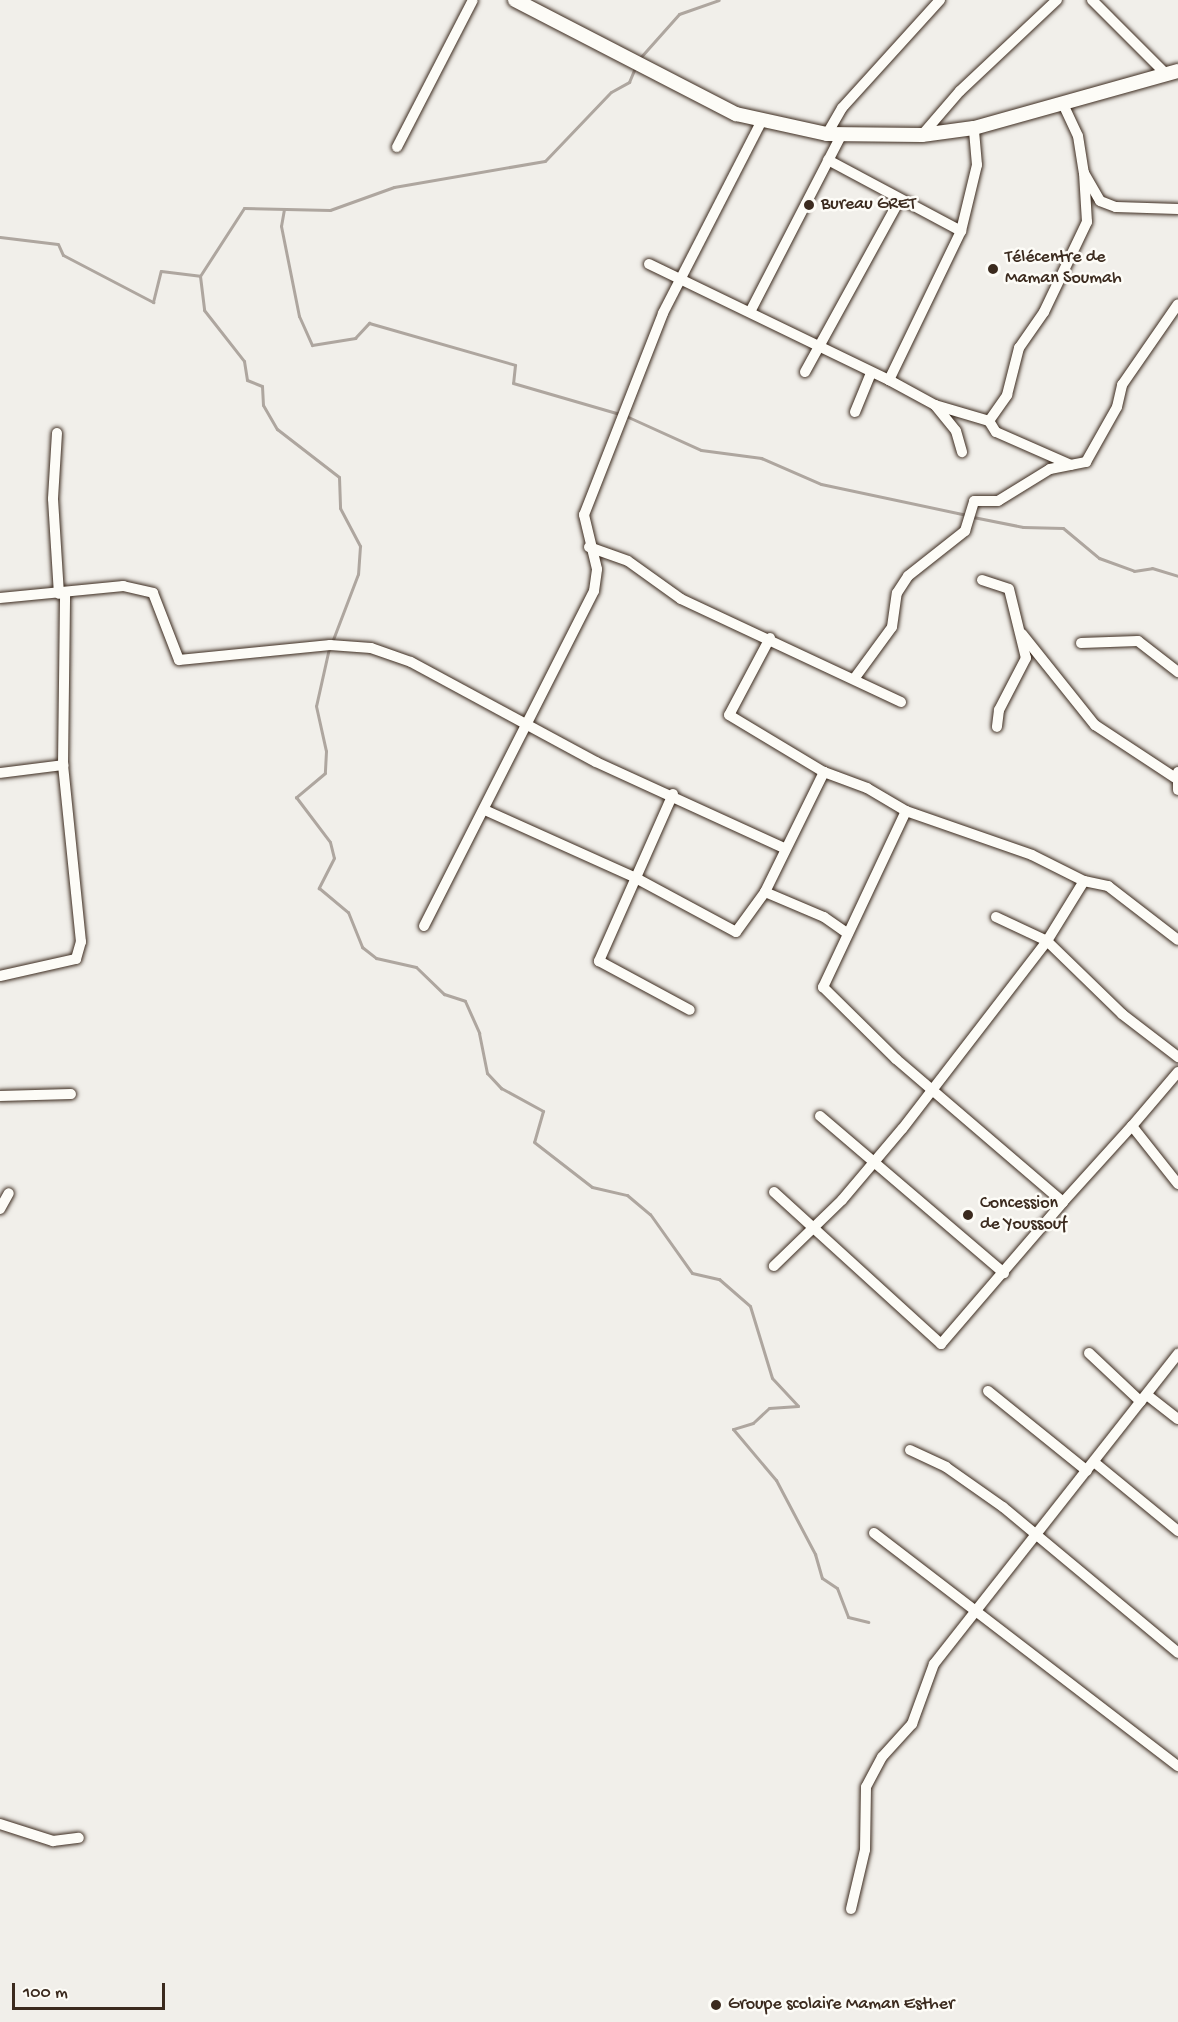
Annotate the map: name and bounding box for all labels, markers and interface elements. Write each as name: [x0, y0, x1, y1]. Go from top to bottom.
place label: Bureau GRET: [821, 194, 916, 216]
marker: Bureau GRET: [802, 198, 816, 212]
place label: Télécentre de Maman Soumah: [1005, 248, 1122, 290]
marker: Télécentre de Maman Soumah: [986, 262, 1000, 276]
place label: Concession de Youssouf: [980, 1194, 1067, 1236]
marker: Concession de Youssouf: [961, 1208, 975, 1222]
scale bar: [15, 1971, 168, 2009]
text: 100 m: [23, 1983, 68, 2004]
place label: Groupe scolaire Maman Esther: [728, 1994, 954, 2016]
marker: Groupe scolaire Maman Esther: [709, 1998, 723, 2012]

